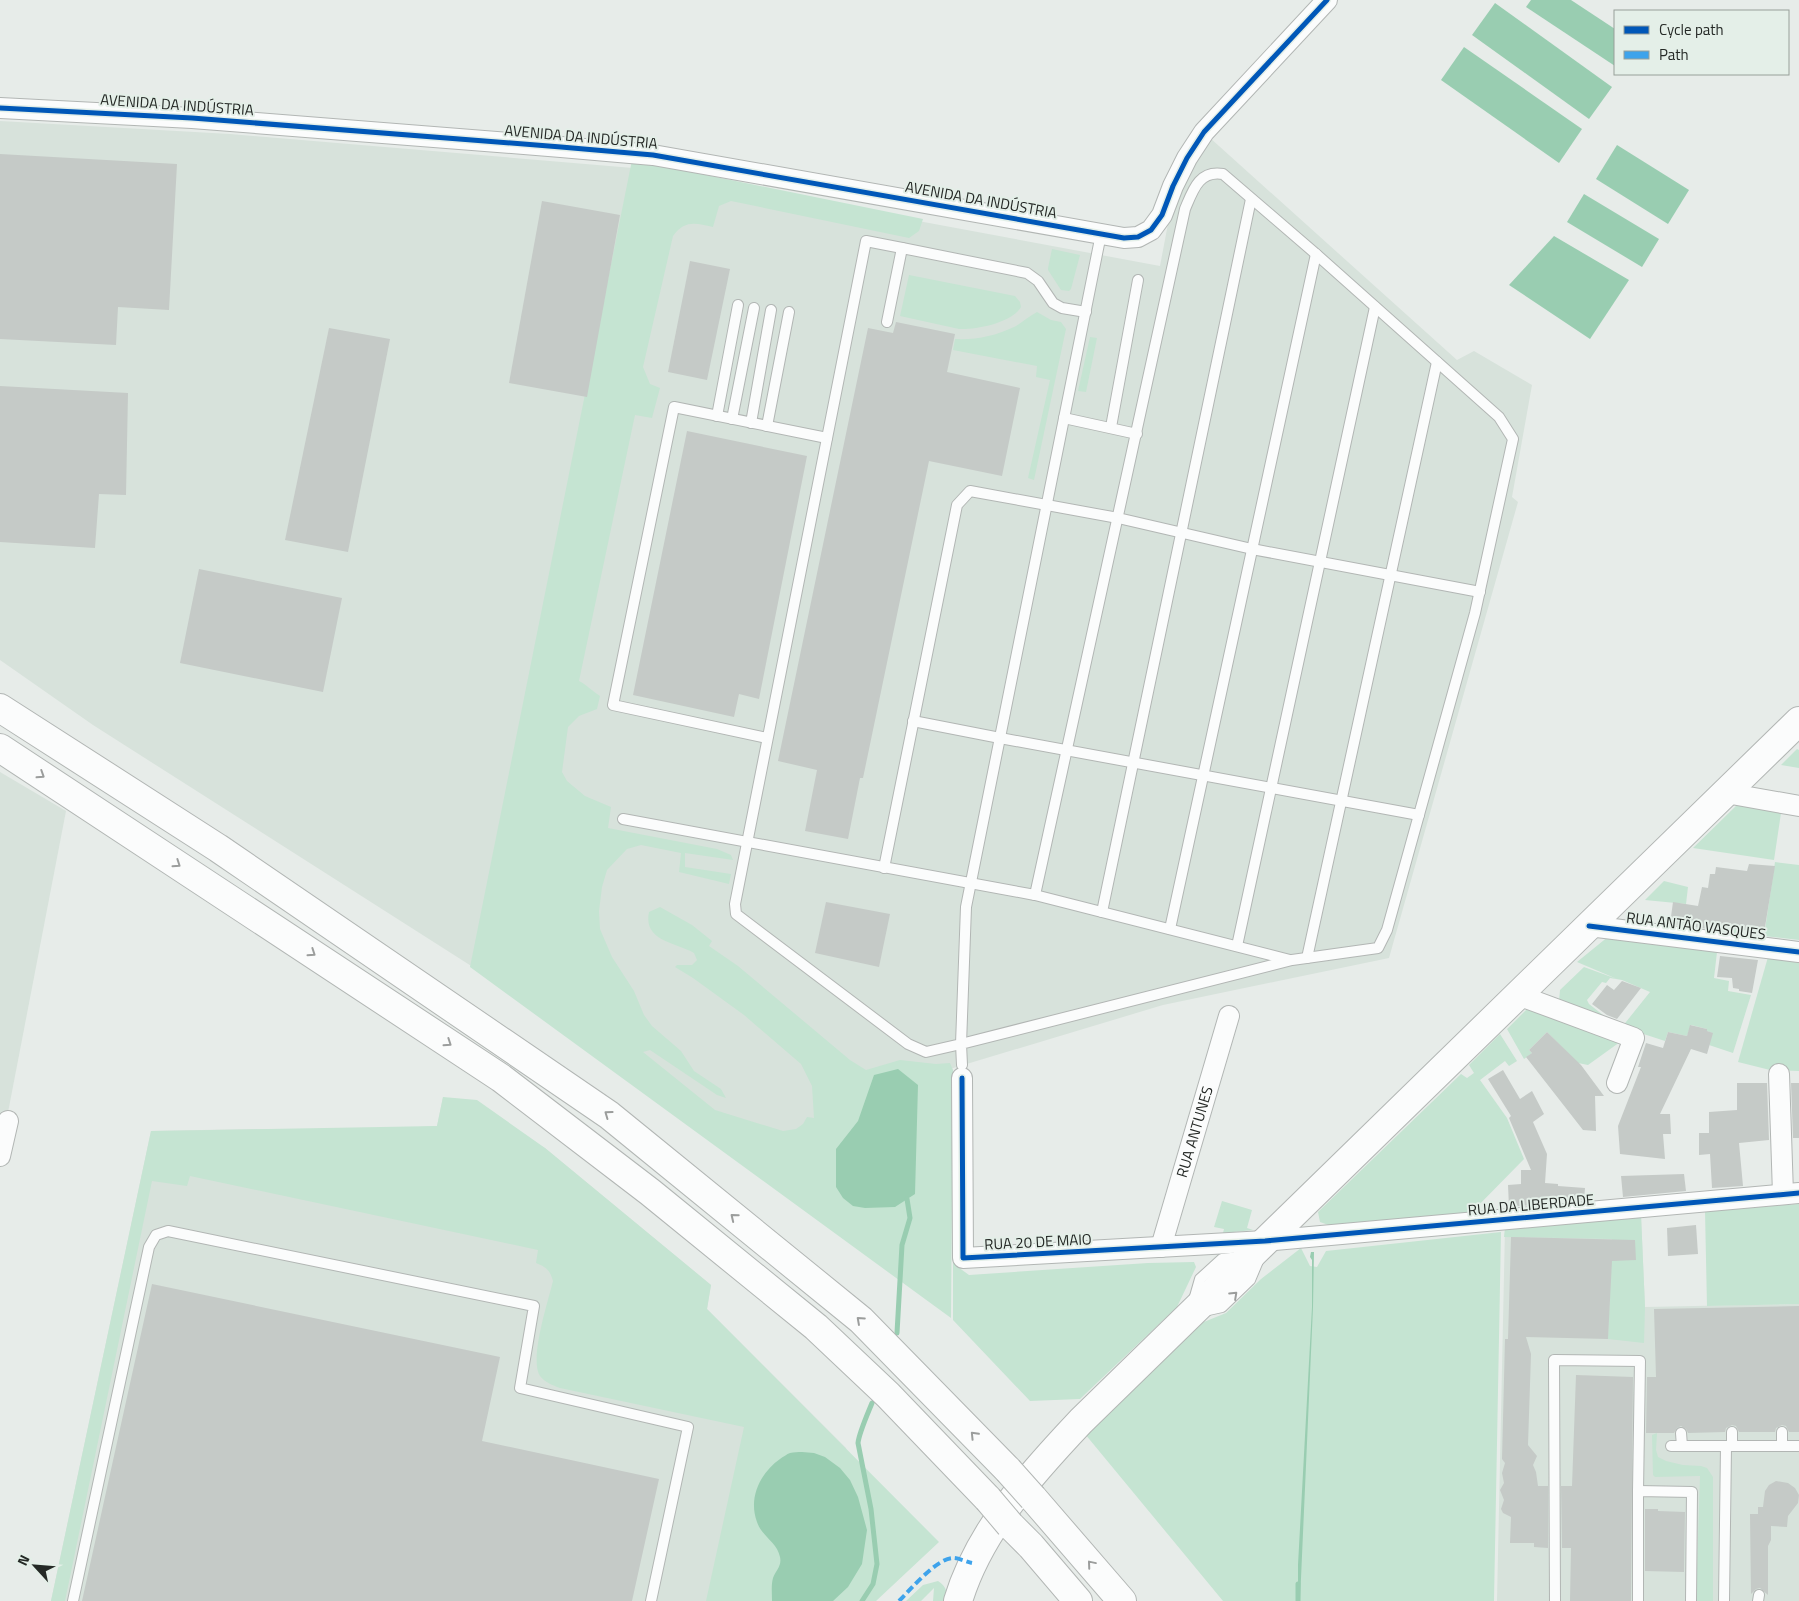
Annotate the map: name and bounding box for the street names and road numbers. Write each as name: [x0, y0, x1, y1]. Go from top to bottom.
street label: AVENIDA DA INDÚSTRIA: [99, 88, 255, 121]
street label: AVENIDA DA INDÚSTRIA: [503, 118, 659, 155]
street label: AVENIDA DA INDÚSTRIA: [903, 175, 1059, 224]
street label: RUA ANTÃO VASQUES: [1625, 906, 1767, 945]
street label: RUA ANTUNES: [1170, 1083, 1219, 1180]
street label: RUA DA LIBERDADE: [1467, 1188, 1595, 1221]
street label: RUA 20 DE MAIO: [984, 1227, 1092, 1256]

